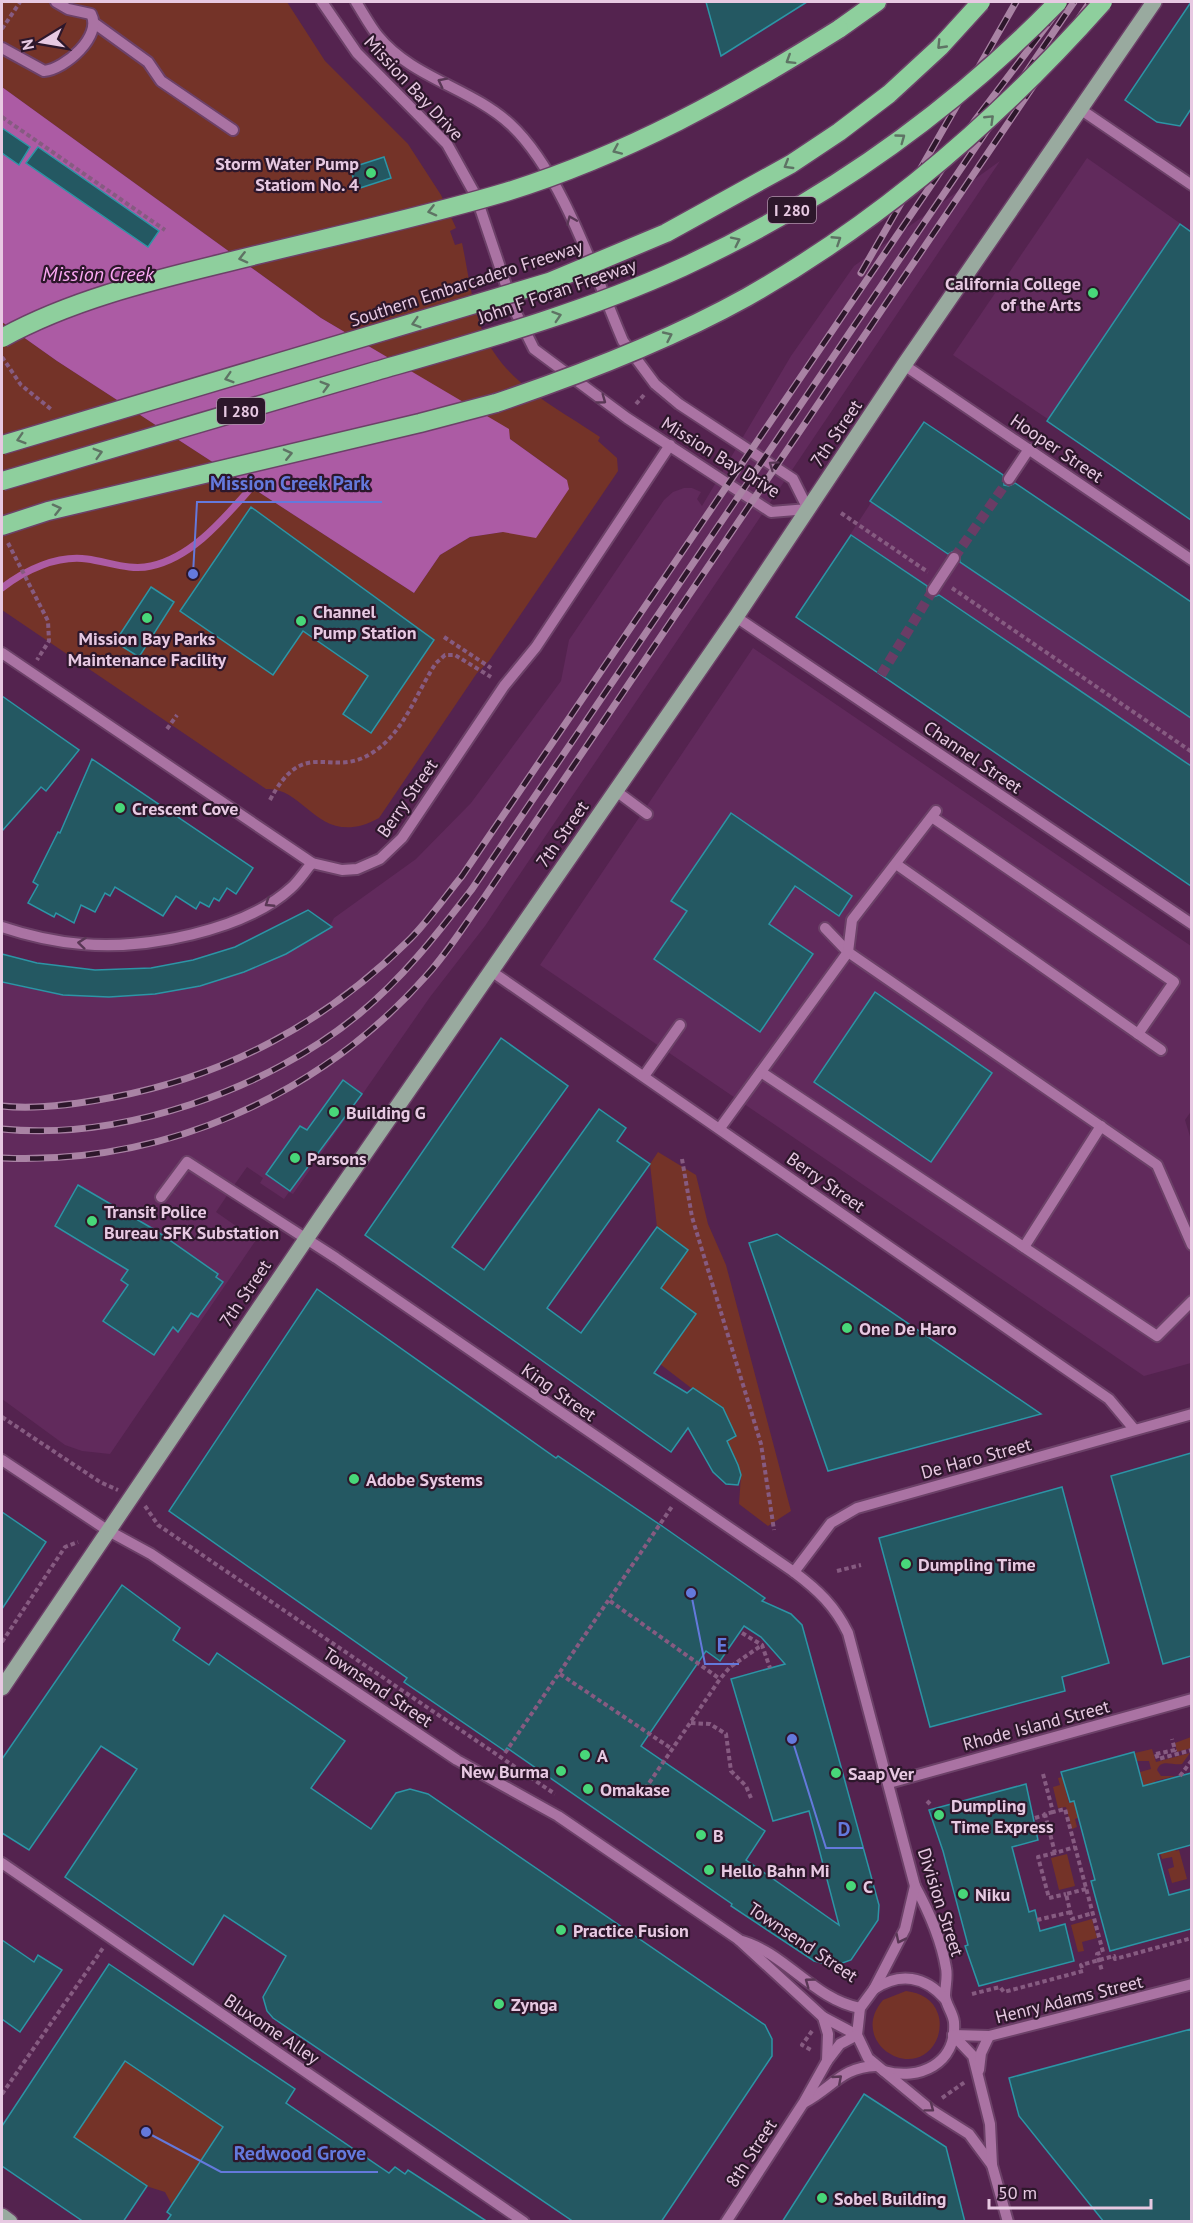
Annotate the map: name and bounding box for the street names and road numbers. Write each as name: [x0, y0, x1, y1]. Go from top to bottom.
street label: Mission Bay Drive: [359, 31, 469, 145]
road number: I 280: [768, 197, 816, 223]
street label: Southern Embarcadero Freeway: [346, 234, 586, 332]
street label: John F Foran Freeway: [474, 253, 640, 329]
street label: 7th Street: [805, 395, 867, 471]
road number: I 280: [217, 398, 265, 424]
street label: Hooper Street: [1006, 409, 1108, 487]
street label: Mission Bay Drive: [657, 411, 785, 503]
street label: Channel Street: [919, 716, 1027, 798]
street label: Berry Street: [372, 754, 442, 842]
street label: 7th Street: [531, 796, 593, 872]
street label: Berry Street: [782, 1147, 870, 1217]
street label: 7th Street: [214, 1255, 276, 1331]
street label: King Street: [517, 1358, 601, 1426]
street label: De Haro Street: [918, 1432, 1034, 1484]
street label: Townsend Street: [319, 1642, 437, 1732]
street label: Rhode Island Street: [960, 1694, 1112, 1756]
street label: Division Street: [913, 1845, 969, 1959]
street label: Townsend Street: [744, 1897, 862, 1987]
street label: Henry Adams Street: [993, 1970, 1145, 2028]
street label: Bluxome Alley: [220, 1989, 325, 2070]
street label: 8th Street: [721, 2115, 781, 2191]

